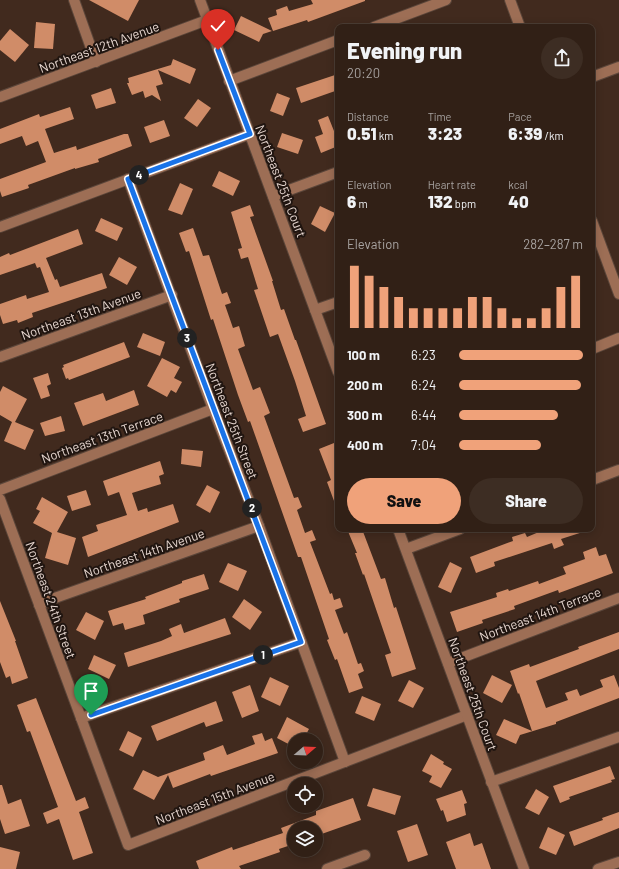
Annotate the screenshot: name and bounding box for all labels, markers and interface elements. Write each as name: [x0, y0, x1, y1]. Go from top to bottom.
pin: [201, 9, 235, 50]
icon: check: [207, 15, 229, 37]
street label: Northeast 12th Avenue: [37, 18, 161, 76]
text: Evening run: [347, 37, 462, 63]
button: share: [541, 37, 583, 79]
text: 20:20: [347, 65, 380, 81]
text: Distance: [347, 110, 389, 123]
text: Time: [428, 110, 451, 123]
text: Pace: [508, 110, 532, 123]
street label: Northeast 25th Court: [252, 123, 310, 239]
text: 0.51: [347, 123, 377, 143]
text: 3:23: [428, 123, 462, 143]
text: 6:39: [508, 123, 542, 143]
text: km: [377, 129, 393, 142]
text: /km: [542, 129, 564, 142]
pin: 4: [129, 165, 149, 185]
text: 4: [136, 168, 142, 181]
text: Elevation: [347, 178, 391, 191]
text: Heart rate: [428, 178, 476, 191]
text: kcal: [508, 178, 528, 191]
text: 6: [347, 191, 356, 211]
text: 132: [428, 191, 453, 211]
text: 40: [508, 191, 529, 211]
text: m: [356, 197, 368, 210]
text: bpm: [453, 197, 476, 210]
text: Elevation: [347, 236, 399, 252]
text: 282–287 m: [523, 236, 583, 252]
street label: Northeast 13th Avenue: [19, 285, 143, 343]
pin: 3: [177, 328, 197, 348]
text: 3: [184, 331, 190, 344]
text: 100 m: [347, 347, 380, 363]
text: 6:23: [411, 347, 436, 363]
street label: Northeast 25th Street: [202, 361, 262, 481]
text: 200 m: [347, 377, 383, 393]
text: 6:24: [411, 377, 436, 393]
text: 300 m: [347, 407, 382, 423]
text: 6:44: [411, 407, 436, 423]
street label: Northeast 13th Terrace: [39, 408, 165, 466]
text: 400 m: [347, 437, 383, 453]
text: 7:04: [411, 437, 436, 453]
button: Save: [347, 478, 461, 524]
button: Share: [469, 478, 583, 524]
pin: 2: [242, 498, 262, 518]
text: 2: [249, 501, 255, 514]
street label: Northeast 14th Avenue: [81, 525, 207, 581]
street label: Northeast 24th Street: [22, 539, 80, 661]
street label: Northeast 14th Terrace: [477, 583, 603, 645]
street label: Northeast 25th Court: [445, 635, 501, 753]
pin: 1: [253, 645, 273, 665]
text: 1: [261, 648, 265, 661]
pin: [74, 674, 108, 715]
icon: arrive: [80, 680, 102, 702]
north arrow: [287, 733, 323, 769]
map controls: [287, 733, 323, 857]
street label: Northeast 15th Avenue: [153, 768, 277, 828]
button: locate: [287, 777, 323, 813]
button: layers: [287, 821, 323, 857]

